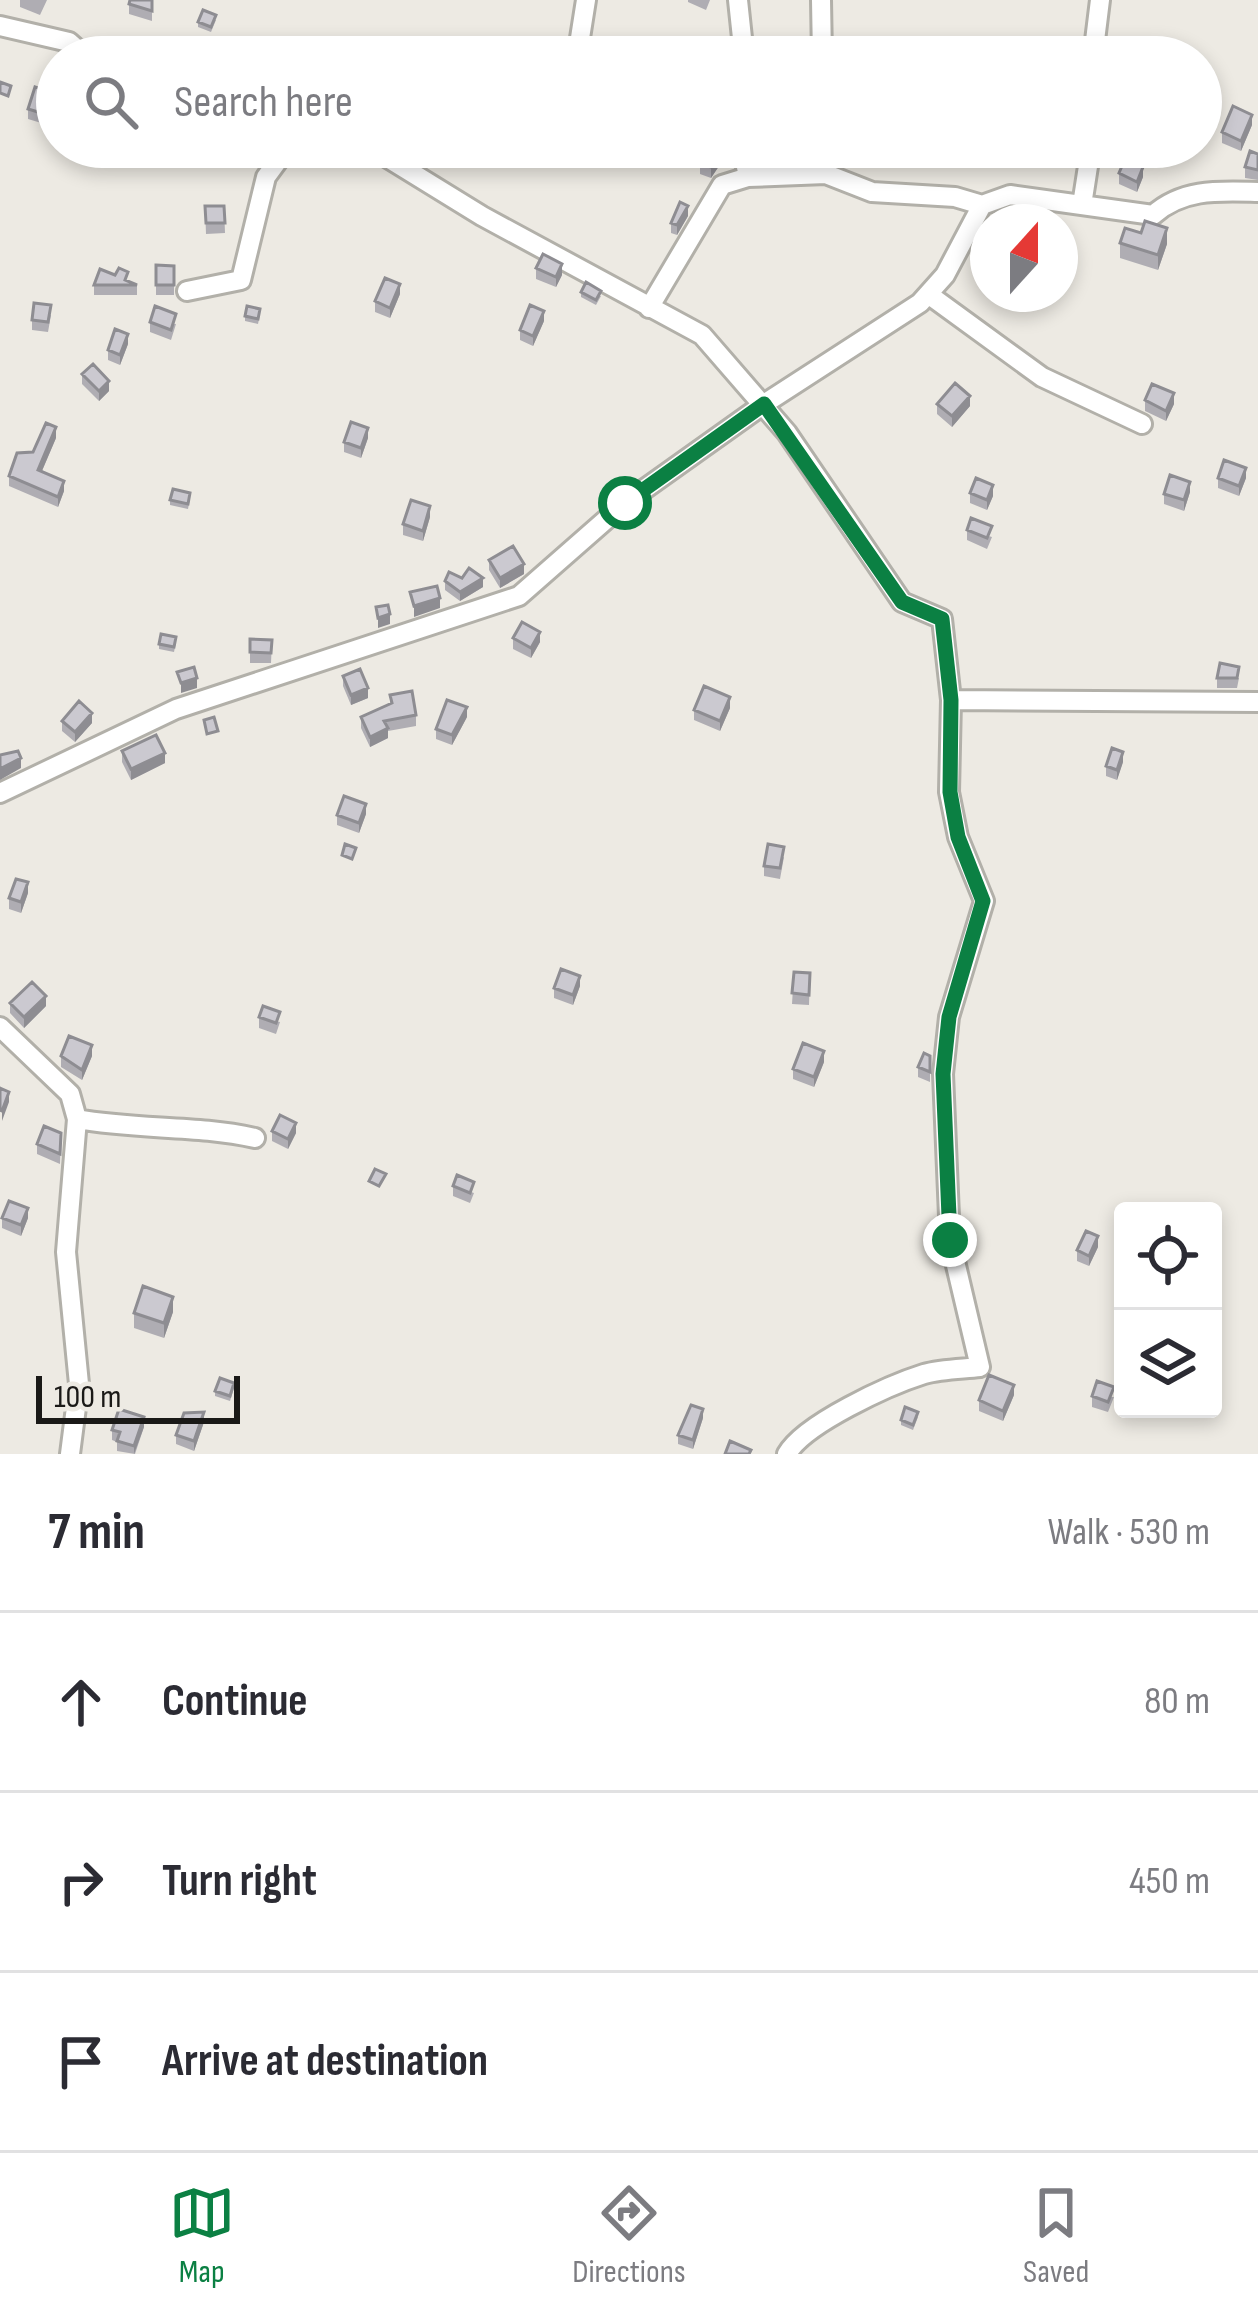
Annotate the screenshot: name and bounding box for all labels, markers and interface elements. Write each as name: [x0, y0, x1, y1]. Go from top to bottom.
search box: [36, 36, 1222, 168]
icon: search: [78, 69, 144, 135]
text: Search here: [174, 75, 353, 130]
north arrow: [970, 204, 1078, 312]
route start: [598, 476, 652, 530]
map controls: [1114, 1202, 1222, 1418]
button: locate: [1114, 1202, 1222, 1310]
route end: [923, 1213, 977, 1267]
button: layers: [1114, 1310, 1222, 1418]
scale bar: [36, 1370, 240, 1423]
text: 100 m: [54, 1377, 121, 1417]
text: 7 min: [48, 1502, 145, 1563]
text: Walk · 530 m: [1048, 1509, 1210, 1556]
icon: ahead: [48, 1669, 114, 1735]
text: Continue: [162, 1674, 308, 1729]
text: 80 m: [1144, 1678, 1210, 1725]
icon: right: [48, 1849, 114, 1915]
text: Turn right: [162, 1854, 317, 1909]
text: 450 m: [1129, 1858, 1210, 1905]
icon: arrive: [48, 2029, 114, 2095]
text: Arrive at destination: [162, 2034, 488, 2089]
tab: Map: [169, 2180, 235, 2292]
tab: Directions: [572, 2180, 686, 2292]
tab: Saved: [1023, 2180, 1089, 2292]

